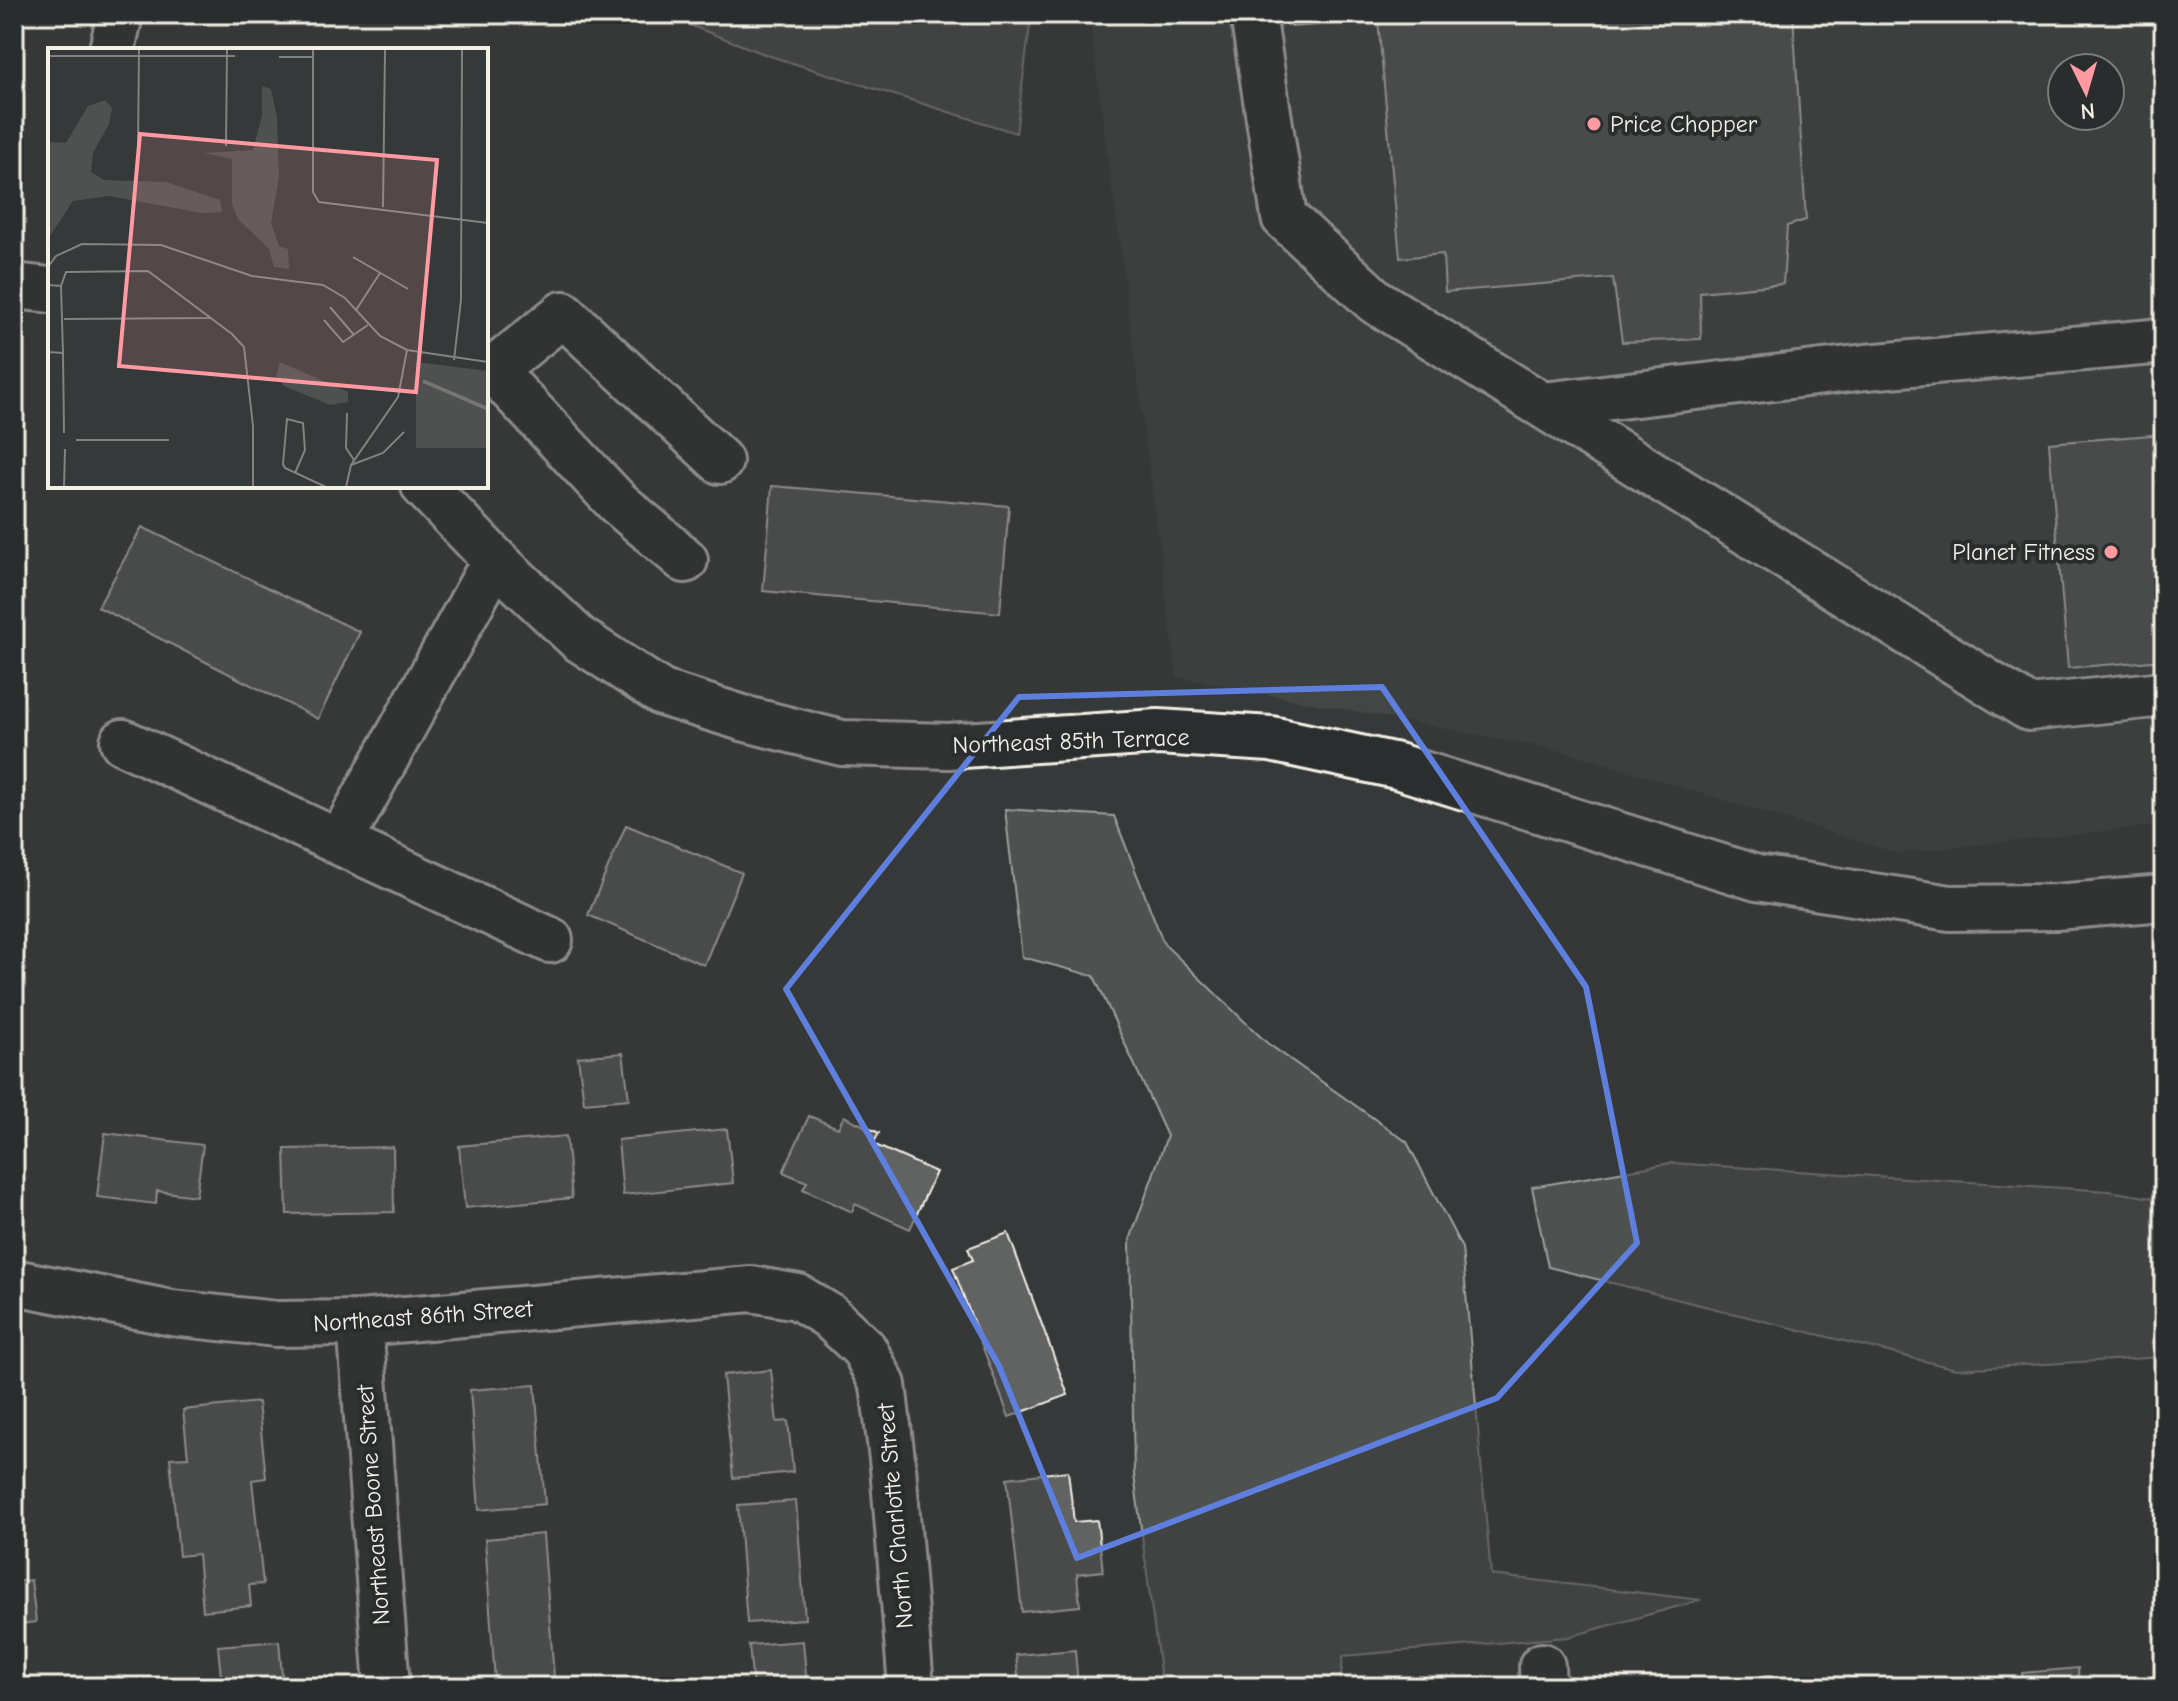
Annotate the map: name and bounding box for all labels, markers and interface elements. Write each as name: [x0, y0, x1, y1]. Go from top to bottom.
inset map: [48, 48, 488, 488]
north arrow: [2046, 52, 2126, 132]
text: N: [2079, 97, 2096, 125]
place label: Price Chopper: [1610, 110, 1758, 138]
marker: Price Chopper: [1585, 115, 1603, 133]
place label: Planet Fitness: [1952, 538, 2095, 566]
marker: Planet Fitness: [2102, 543, 2120, 561]
street label: Northeast 85th Terrace: [952, 723, 1190, 759]
street label: Northeast 86th Street: [312, 1294, 535, 1338]
street label: Northeast Boone Street: [351, 1383, 395, 1626]
street label: North Charlotte Street: [871, 1401, 919, 1630]

